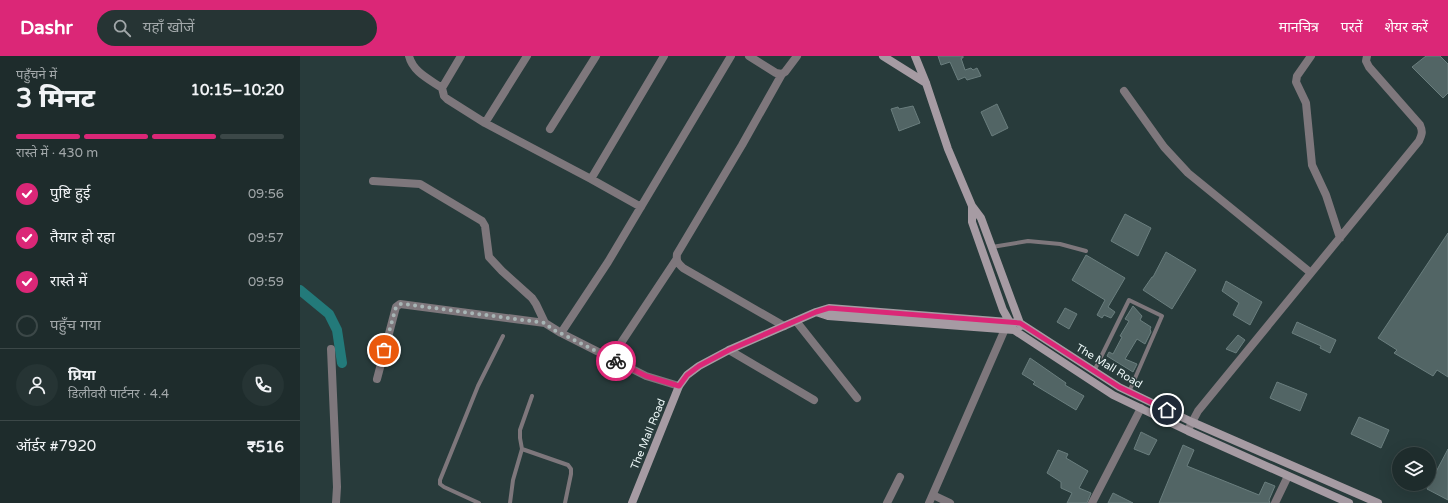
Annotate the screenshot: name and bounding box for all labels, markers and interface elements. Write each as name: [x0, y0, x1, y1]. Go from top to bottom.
search box: [97, 10, 377, 46]
text: Dashr: [20, 17, 73, 39]
icon: search: [111, 17, 133, 39]
text: यहाँ खोजें: [143, 18, 194, 36]
text: मानचित्र: [1279, 19, 1319, 36]
text: परतें: [1341, 19, 1363, 36]
text: शेयर करें: [1385, 19, 1428, 36]
text: पहुँचने में: [16, 67, 57, 83]
text: 10:15–10:20: [191, 81, 284, 99]
text: 3 मिनट: [16, 83, 95, 114]
text: रास्ते में · 430 m: [16, 145, 98, 161]
icon: check: [16, 183, 38, 205]
text: पुष्टि हुई: [50, 184, 90, 202]
text: 09:56: [248, 186, 284, 202]
icon: check: [16, 227, 38, 249]
text: तैयार हो रहा: [50, 228, 115, 246]
text: 09:57: [248, 230, 284, 246]
icon: check: [16, 271, 38, 293]
text: रास्ते में: [50, 272, 87, 290]
text: 09:59: [248, 274, 284, 290]
text: पहुँच गया: [50, 316, 101, 334]
pin: [367, 333, 401, 367]
icon: bag: [373, 339, 395, 361]
courier: [596, 341, 636, 381]
street label: The Mall Road: [1073, 341, 1145, 391]
icon: bike: [605, 350, 627, 372]
button: person: [16, 364, 58, 406]
button: phone: [242, 364, 284, 406]
text: प्रिया: [68, 366, 96, 384]
text: डिलीवरी पार्टनर · 4.4: [68, 386, 169, 402]
pin: [1150, 393, 1184, 427]
street label: The Mall Road: [628, 397, 668, 471]
icon: home: [1156, 399, 1178, 421]
text: ऑर्डर #7920: [16, 437, 96, 455]
text: ₹516: [247, 438, 284, 456]
map controls: [1392, 447, 1436, 491]
button: layers: [1392, 447, 1436, 491]

